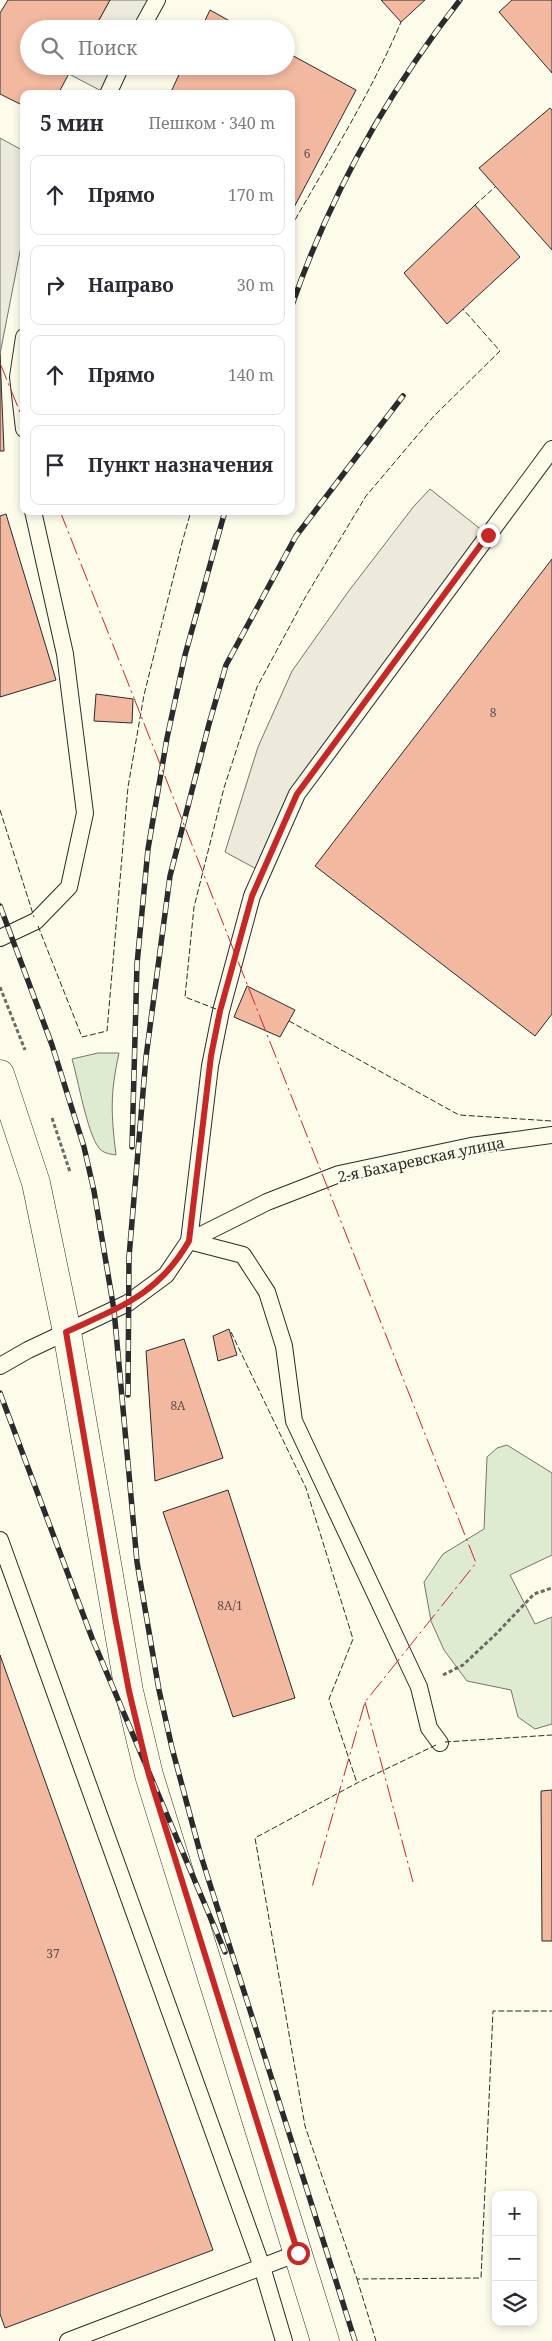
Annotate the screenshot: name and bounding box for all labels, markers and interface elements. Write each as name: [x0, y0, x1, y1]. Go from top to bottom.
search box: [20, 20, 295, 75]
icon: search: [38, 34, 66, 62]
text: Поиск: [78, 35, 137, 61]
text: 5 мин: [40, 109, 104, 137]
text: Пешком · 340 m: [148, 112, 275, 134]
house number: 6: [304, 145, 311, 162]
icon: ahead: [41, 181, 69, 209]
text: Прямо: [88, 182, 155, 208]
text: 170 m: [228, 184, 274, 206]
icon: right: [41, 271, 69, 299]
text: Направо: [88, 272, 174, 298]
text: 30 m: [237, 274, 274, 296]
icon: ahead: [41, 361, 69, 389]
text: Прямо: [88, 362, 155, 388]
text: 140 m: [228, 364, 274, 386]
icon: arrive: [41, 451, 69, 479]
text: Пункт назначения: [88, 452, 273, 478]
route end: [477, 524, 500, 547]
house number: 8: [490, 704, 497, 721]
street label: 2-я Бахаревская улица: [336, 1132, 506, 1186]
house number: 8А: [170, 1397, 186, 1414]
house number: 8А/1: [217, 1597, 243, 1614]
house number: 37: [46, 1945, 60, 1962]
map controls: [492, 2191, 537, 2326]
button: +: [492, 2191, 537, 2236]
button: −: [492, 2236, 537, 2281]
route start: [287, 2242, 310, 2265]
button: layers: [492, 2281, 537, 2326]

